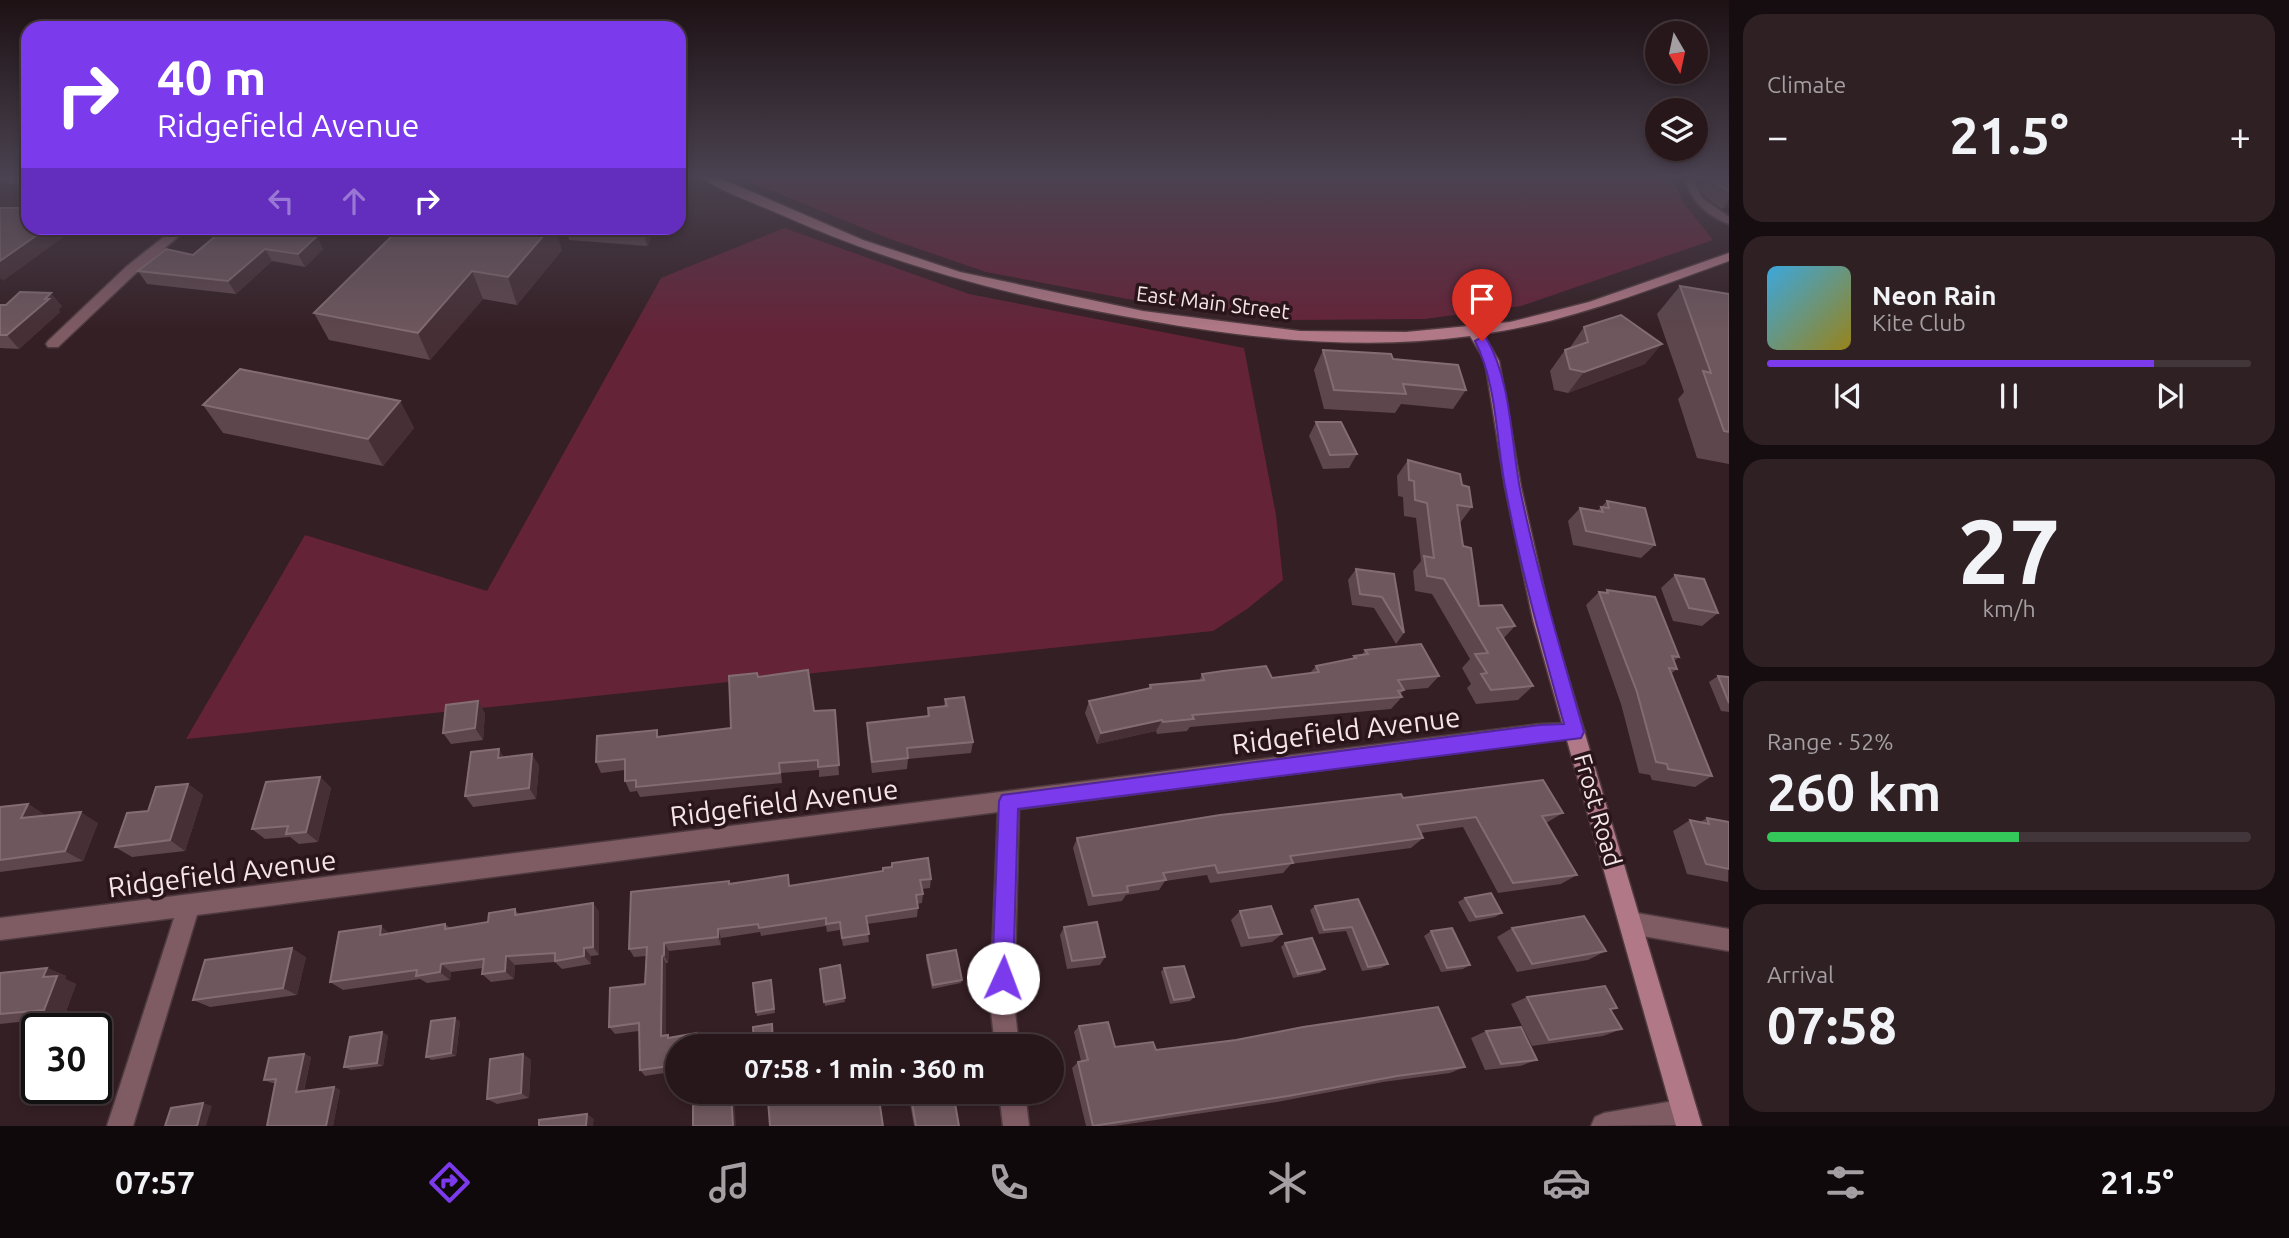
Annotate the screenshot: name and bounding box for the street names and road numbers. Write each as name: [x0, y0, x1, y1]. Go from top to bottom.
street label: East Main Street: [1135, 281, 1291, 323]
street label: Ridgefield Avenue: [1230, 701, 1462, 759]
street label: Frost Road: [1569, 751, 1627, 869]
street label: Ridgefield Avenue: [668, 773, 900, 831]
street label: Ridgefield Avenue: [106, 844, 338, 902]

